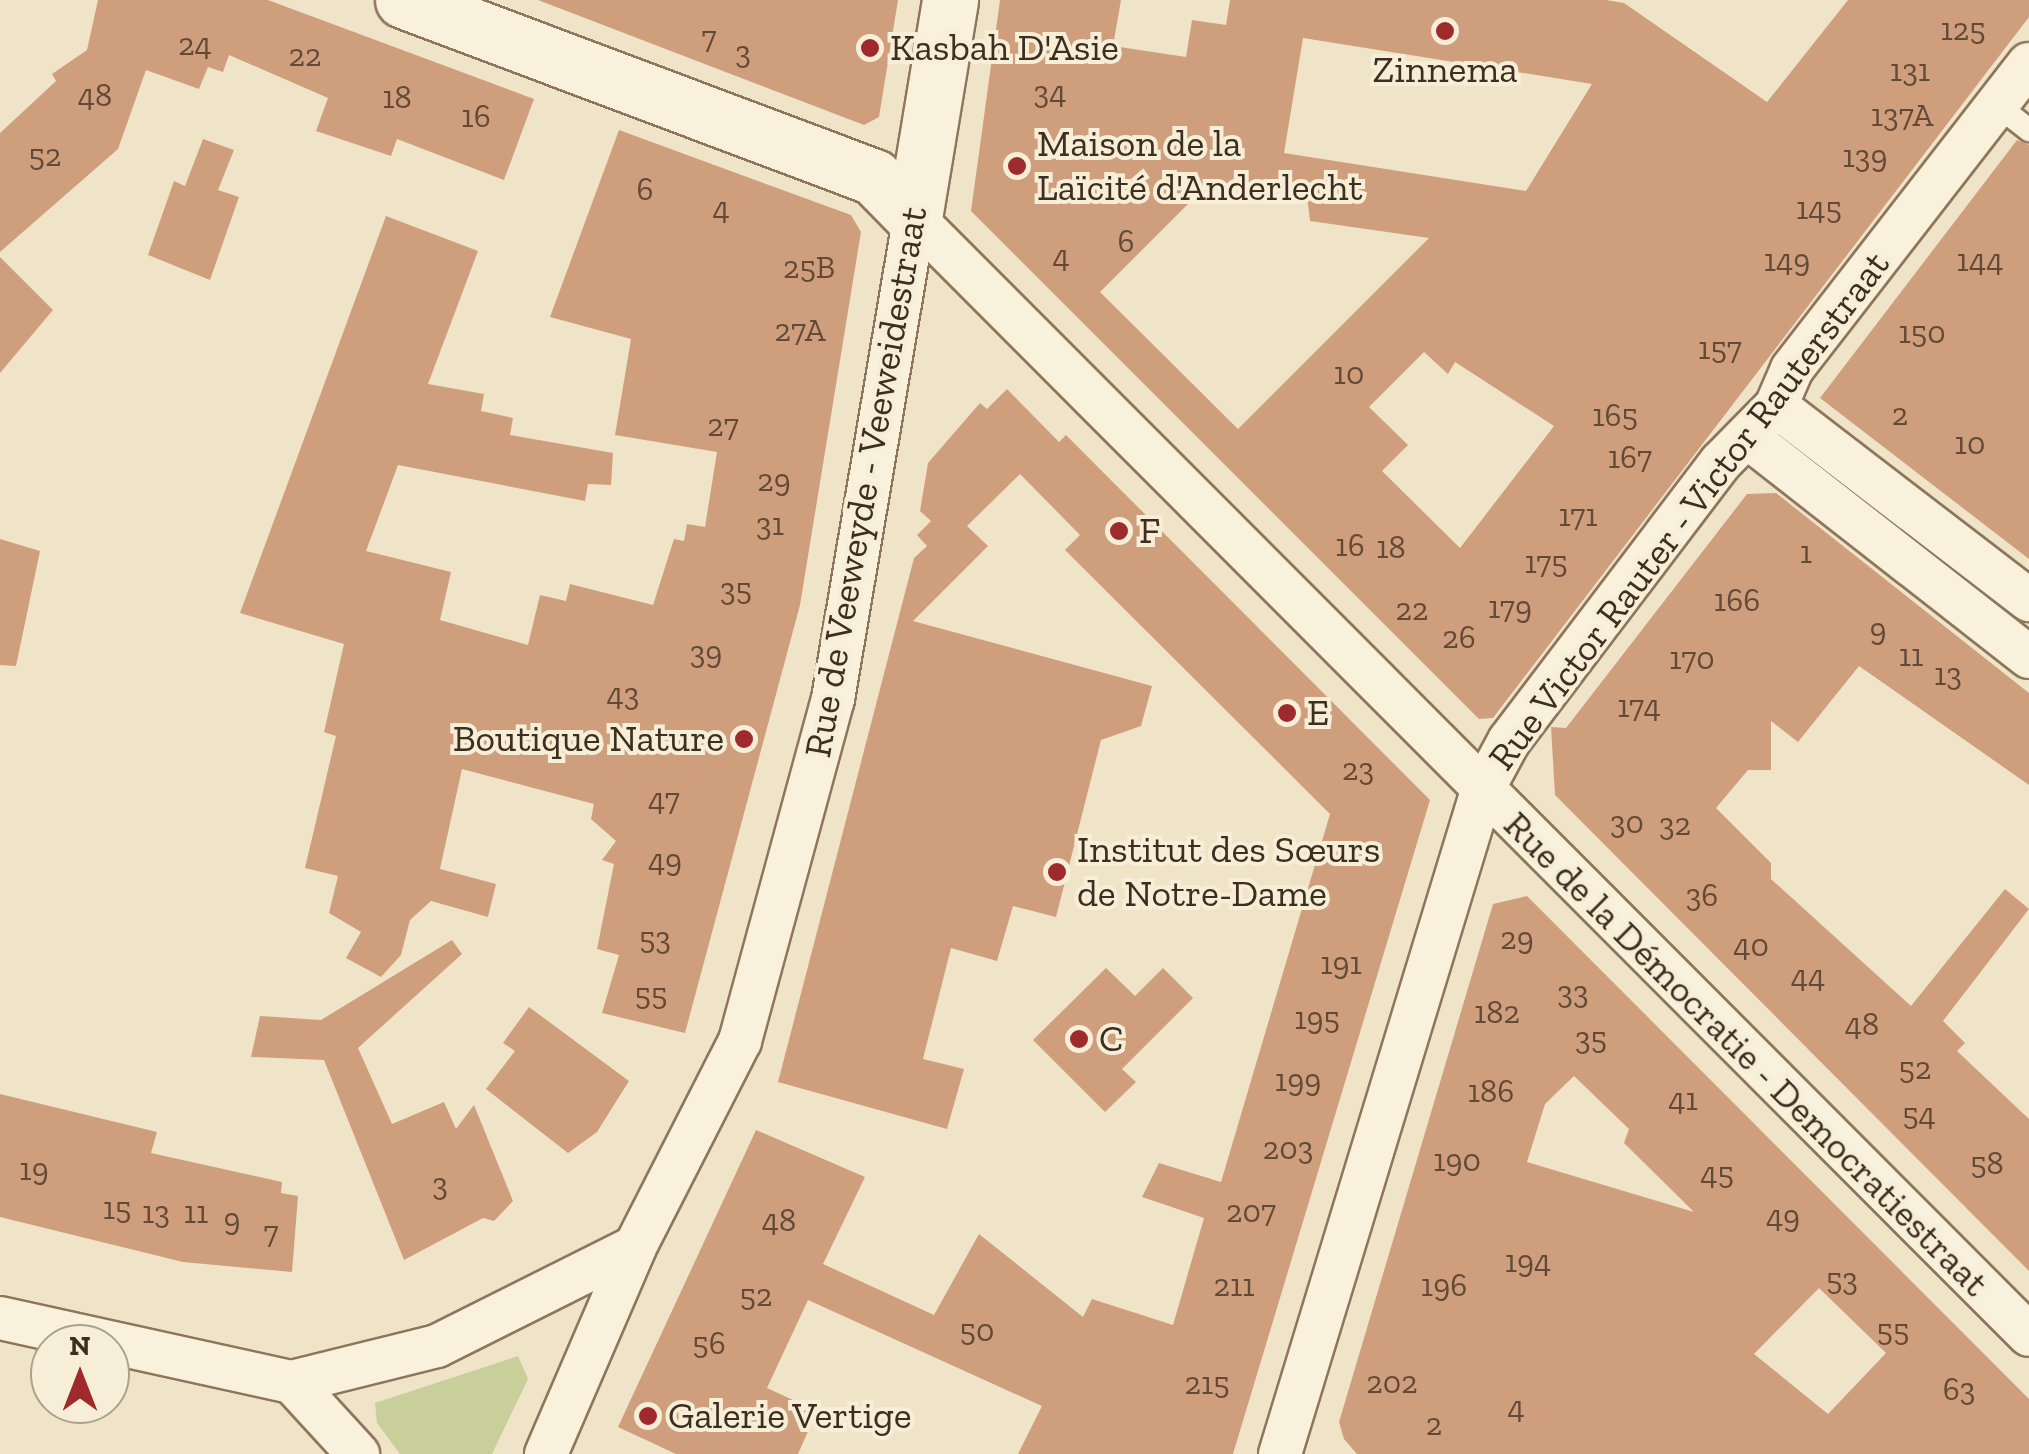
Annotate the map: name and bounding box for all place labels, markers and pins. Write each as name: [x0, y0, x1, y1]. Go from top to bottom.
marker: Zinnema: [1434, 20, 1456, 42]
place label: Kasbah D'Asie: [890, 25, 1119, 71]
marker: Kasbah D'Asie: [859, 37, 881, 59]
place label: Zinnema: [1372, 47, 1518, 93]
place label: Maison de la Laïcité d'Anderlecht: [1037, 121, 1363, 210]
marker: Maison de la Laïcité d'Anderlecht: [1006, 155, 1028, 177]
place label: F: [1139, 508, 1160, 554]
marker: F: [1108, 520, 1130, 542]
place label: E: [1307, 690, 1329, 736]
marker: E: [1276, 702, 1298, 724]
place label: Boutique Nature: [453, 716, 724, 762]
marker: Boutique Nature: [733, 728, 755, 750]
place label: Institut des Sœurs de Notre-Dame: [1077, 827, 1380, 916]
marker: Institut des Sœurs de Notre-Dame: [1046, 861, 1068, 883]
place label: C: [1099, 1016, 1124, 1062]
marker: C: [1068, 1028, 1090, 1050]
place label: Galerie Vertige: [668, 1393, 913, 1439]
marker: Galerie Vertige: [637, 1405, 659, 1427]

